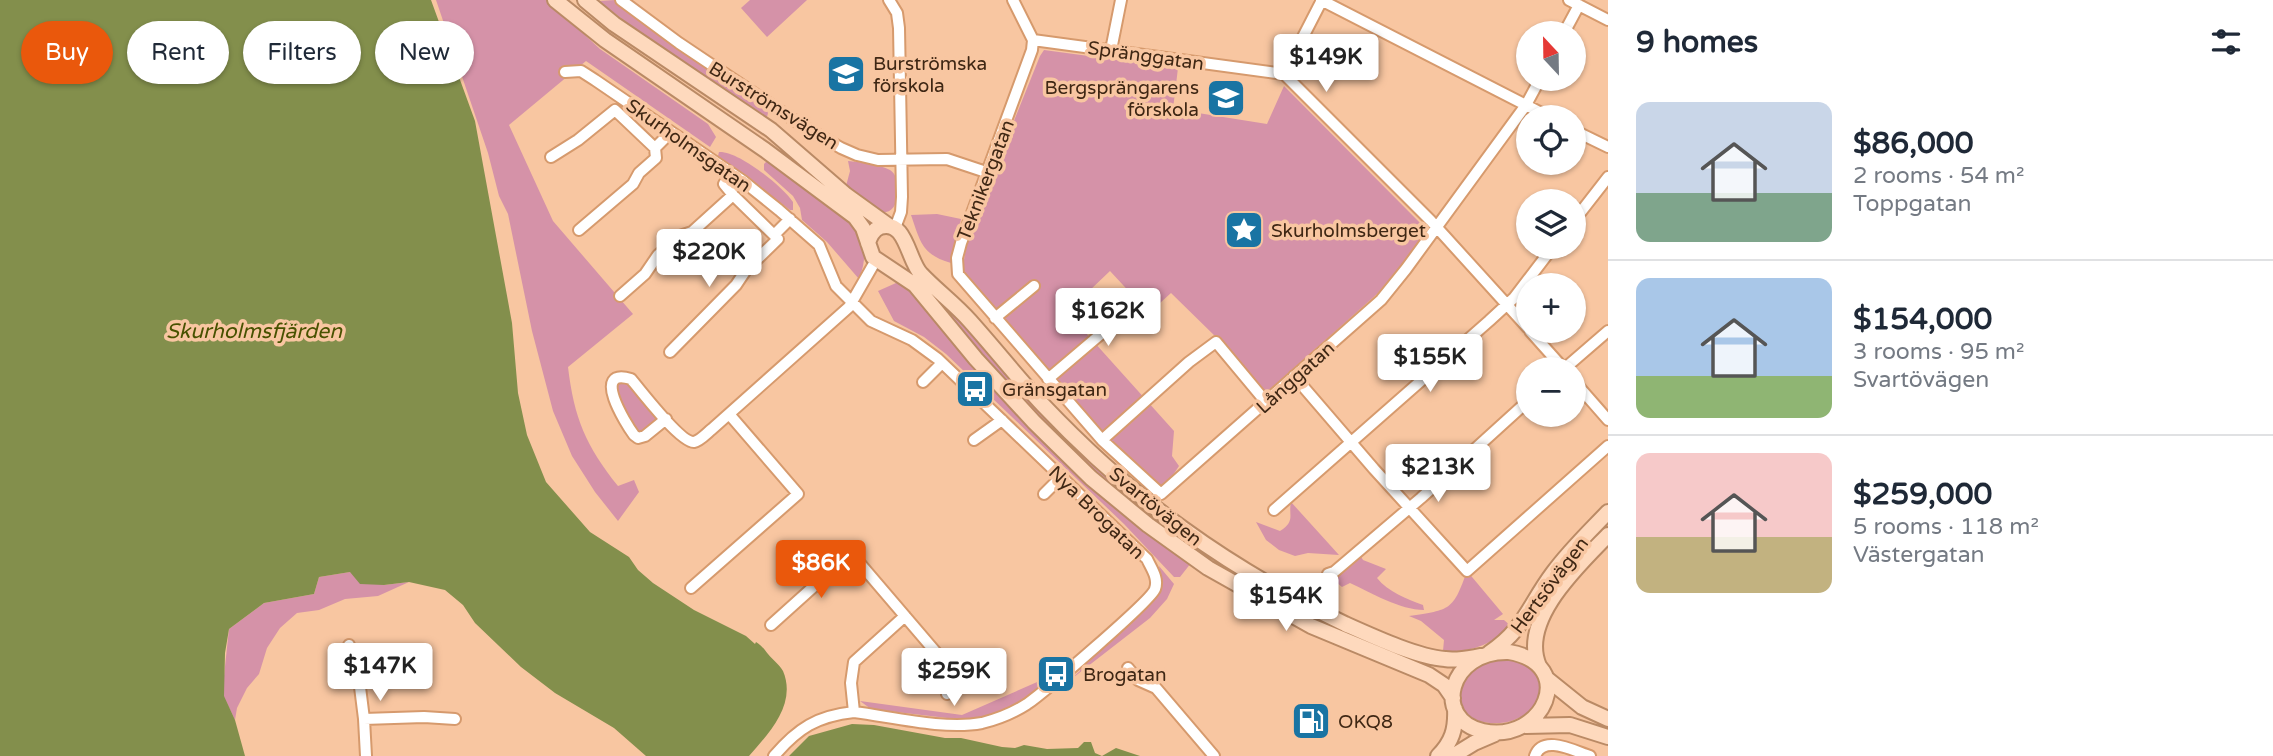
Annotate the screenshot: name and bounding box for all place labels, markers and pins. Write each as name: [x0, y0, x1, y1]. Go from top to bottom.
pin: $149K: [1277, 34, 1375, 94]
school or university icon: Burströmska förskola: [825, 53, 867, 95]
place label: Burströmska förskola: [873, 53, 987, 97]
place label: Bergsprängarens förskola: [1044, 77, 1199, 121]
school or university icon: Bergsprängarens förskola: [1205, 77, 1247, 119]
place icon: Skurholmsberget: [1223, 209, 1265, 251]
place label: Skurholmsberget: [1271, 220, 1426, 242]
pin: $220K: [660, 230, 758, 289]
pin: $162K: [1059, 288, 1157, 348]
pin: $155K: [1381, 334, 1479, 394]
bus stop icon: Gränsgatan: [954, 368, 996, 410]
place label: Gränsgatan: [1002, 379, 1107, 401]
pin: $213K: [1389, 444, 1487, 504]
pin: $86K: [780, 540, 862, 600]
pin: $154K: [1237, 574, 1335, 633]
pin: $147K: [331, 644, 429, 703]
pin: $259K: [905, 648, 1003, 708]
bus stop icon: Brogatan: [1035, 653, 1077, 695]
place label: Brogatan: [1083, 664, 1167, 686]
fuel station icon: OKQ8: [1290, 700, 1332, 742]
place label: OKQ8: [1338, 711, 1393, 733]

